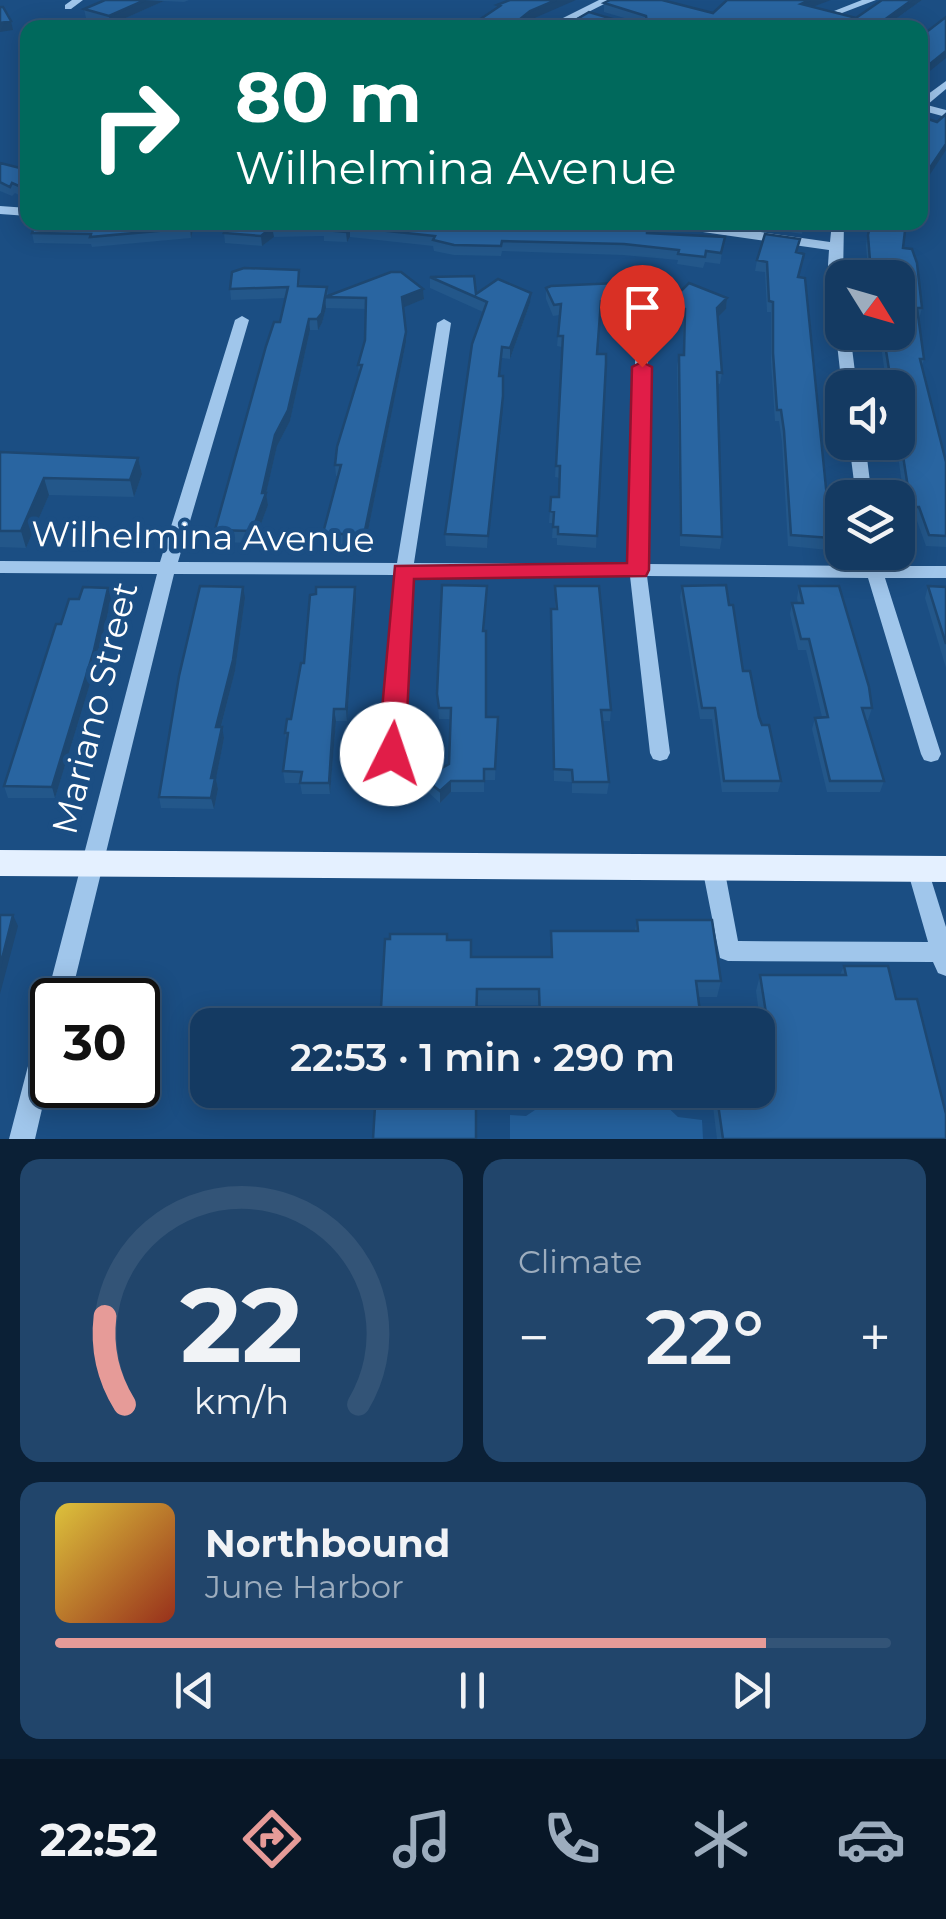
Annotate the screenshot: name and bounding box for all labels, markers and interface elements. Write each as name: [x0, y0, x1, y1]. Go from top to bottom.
text: 80 m: [235, 54, 422, 140]
icon: right: [70, 60, 200, 190]
text: Wilhelmina Avenue: [235, 140, 677, 195]
north arrow: [825, 260, 915, 350]
map controls: [825, 260, 915, 570]
pin: [600, 265, 685, 368]
icon: arrive: [615, 280, 670, 335]
button: sound: [825, 370, 915, 460]
button: layers: [825, 480, 915, 570]
street label: Wilhelmina Avenue: [31, 512, 375, 561]
street label: Mariano Street: [42, 577, 147, 838]
position arrow: [340, 702, 444, 806]
speed limit sign: 30: [30, 978, 160, 1108]
text: 22:53 · 1 min · 290 m: [290, 1034, 675, 1081]
text: Climate: [518, 1242, 642, 1281]
text: 22: [180, 1261, 303, 1388]
text: 22°: [645, 1291, 764, 1383]
text: −: [518, 1304, 550, 1371]
text: +: [859, 1304, 891, 1371]
text: km/h: [194, 1379, 289, 1423]
text: Northbound: [205, 1520, 450, 1567]
text: June Harbor: [205, 1567, 404, 1606]
icon: previous: [167, 1663, 222, 1718]
icon: pause: [445, 1663, 500, 1718]
icon: next: [724, 1663, 779, 1718]
icon: directions: [237, 1804, 307, 1874]
icon: music: [387, 1804, 457, 1874]
icon: phone: [537, 1804, 607, 1874]
icon: climate: [686, 1804, 756, 1874]
icon: car: [836, 1804, 906, 1874]
text: 22:52: [40, 1812, 158, 1867]

